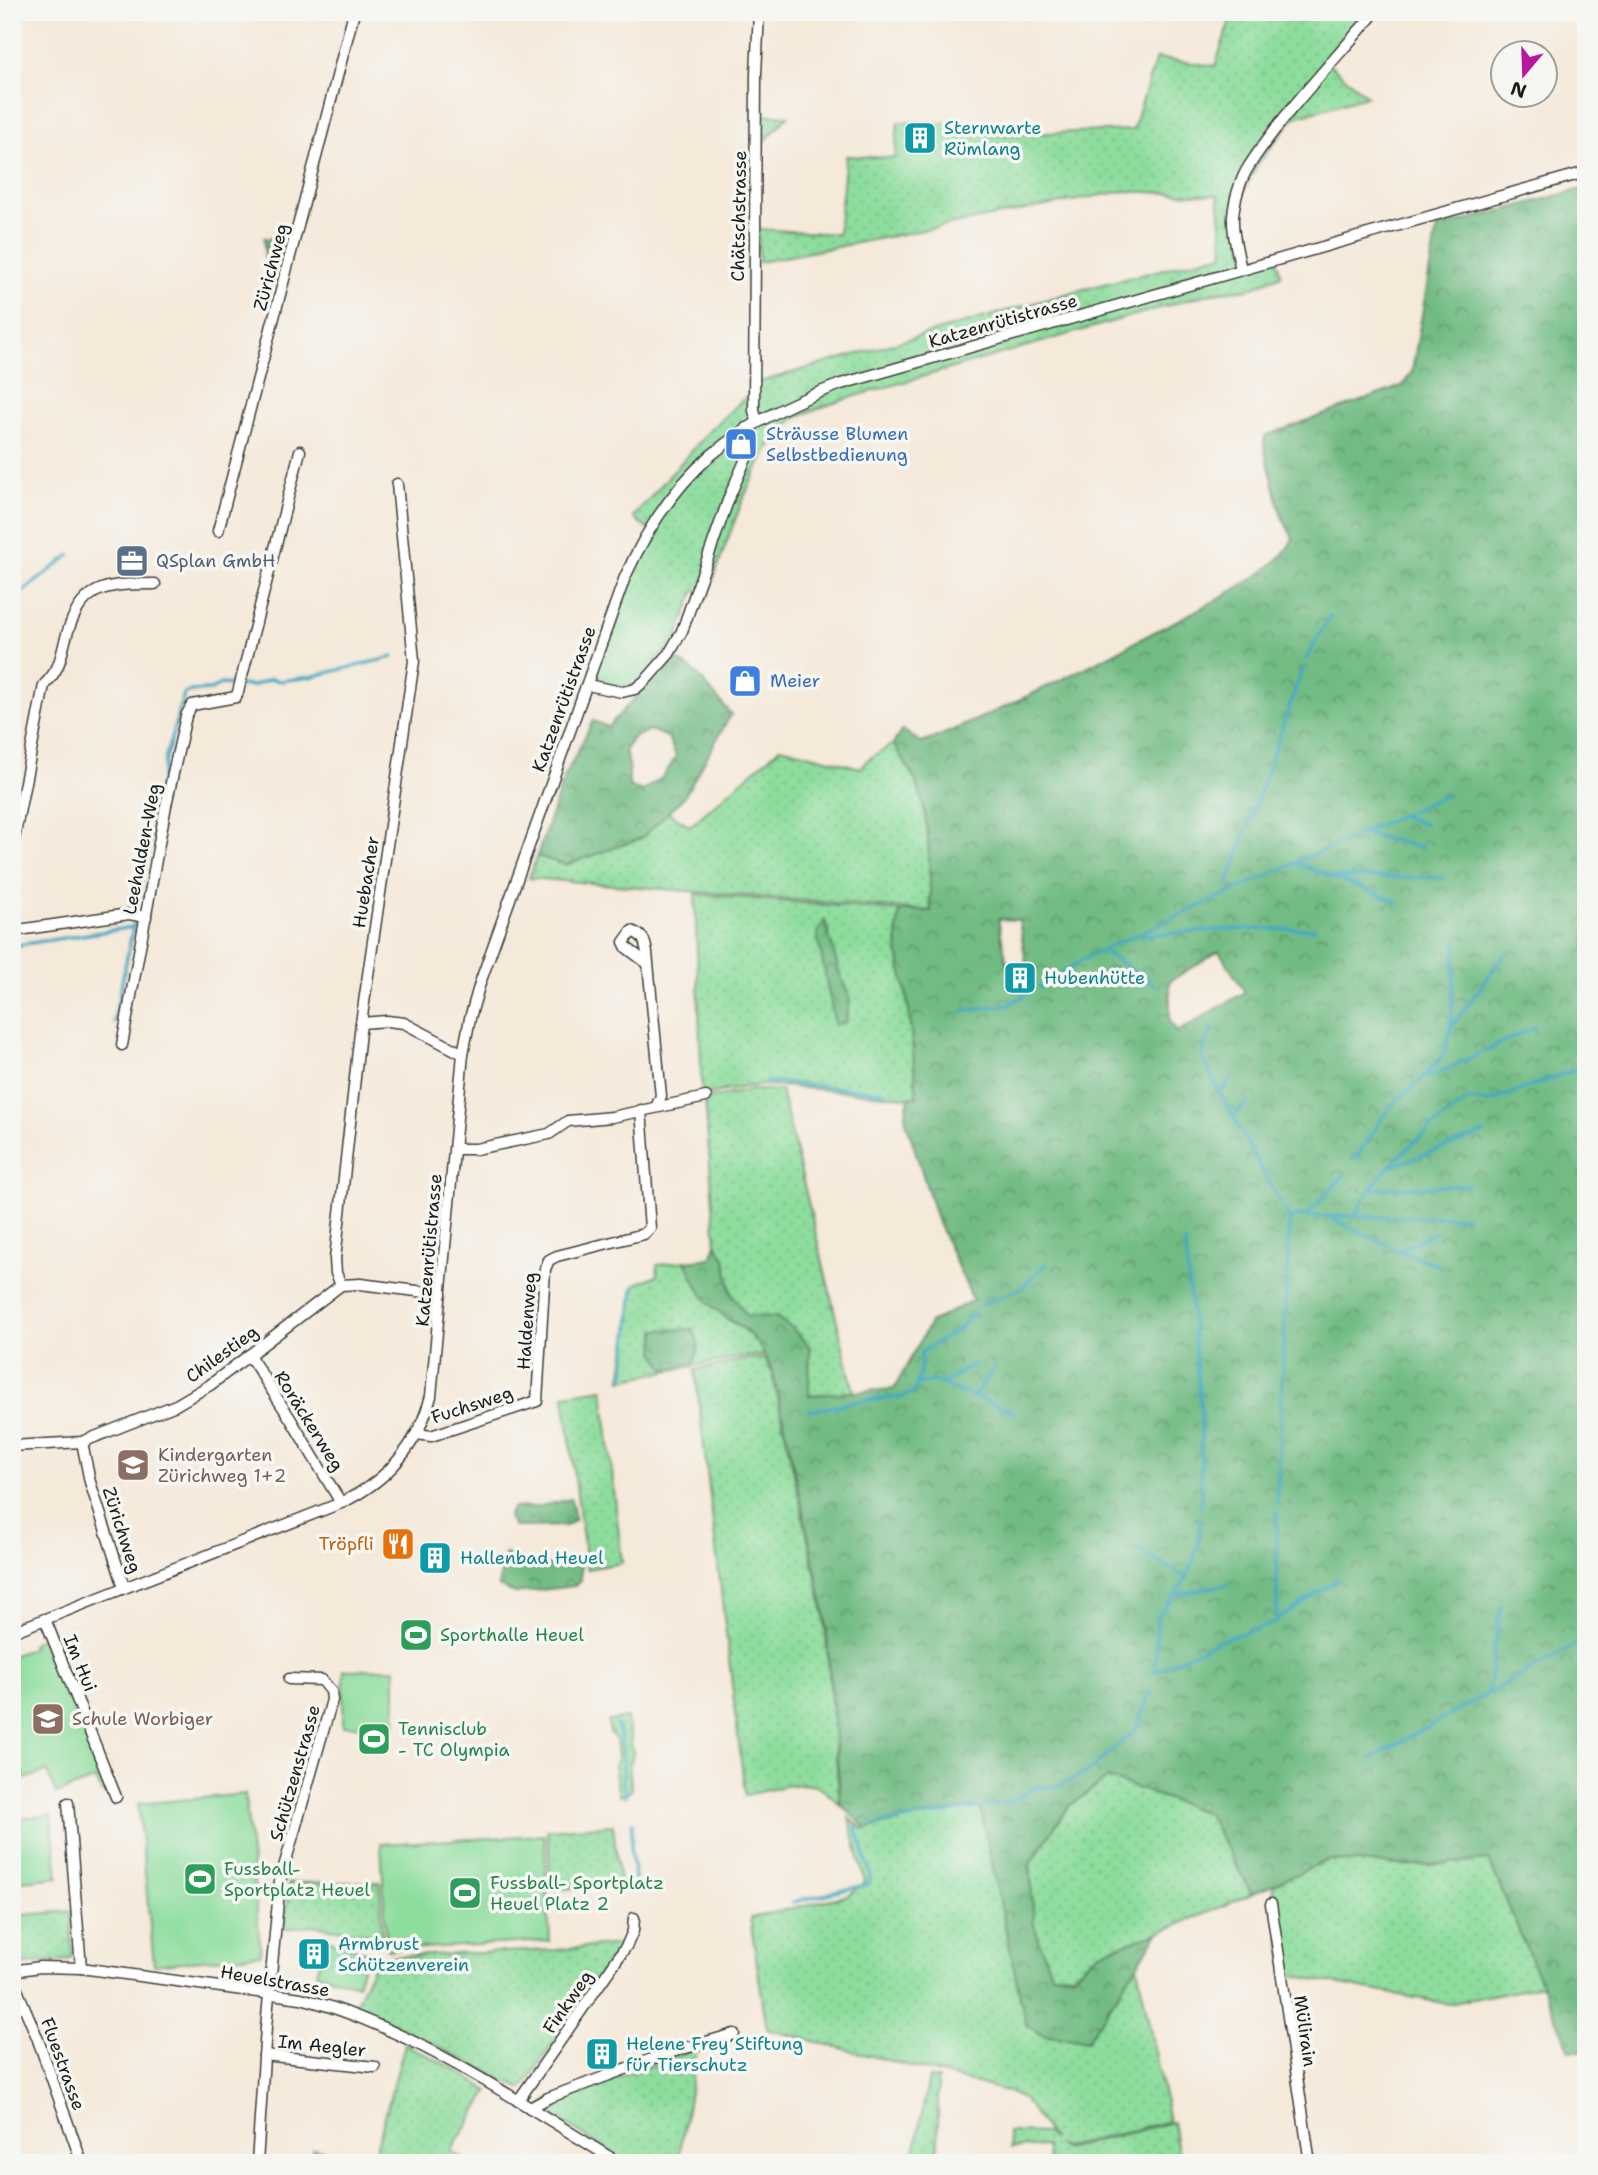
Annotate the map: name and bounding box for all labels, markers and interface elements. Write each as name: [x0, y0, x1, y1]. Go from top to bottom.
north arrow: [1490, 38, 1560, 108]
text: N: [1507, 75, 1530, 104]
place label: Sternwarte Rümlang: [944, 116, 1041, 161]
building icon: Sternwarte Rümlang: [901, 119, 939, 157]
street label: Chätschstrasse: [726, 150, 752, 282]
street label: Zürichweg: [248, 221, 294, 313]
street label: Katzenrütistrasse: [926, 288, 1080, 354]
place label: Sträusse Blumen Selbstbedienung: [766, 422, 908, 467]
shop icon: Sträusse Blumen Selbstbedienung: [722, 425, 760, 463]
office icon: QSplan GmbH: [113, 542, 151, 580]
place label: QSplan GmbH: [156, 549, 275, 573]
street label: Katzenrütistrasse: [526, 623, 602, 775]
shop icon: Meier: [726, 662, 764, 700]
place label: Meier: [770, 669, 820, 693]
street label: Leehalden-Weg: [117, 781, 167, 917]
street label: Huebacher: [347, 834, 385, 930]
building icon: Hubenhütte: [1001, 959, 1039, 997]
place label: Hubenhütte: [1044, 966, 1145, 990]
street label: Katzenrütistrasse: [410, 1172, 448, 1328]
street label: Haldenweg: [512, 1271, 542, 1371]
street label: Chilestieg: [181, 1320, 263, 1388]
street label: Roräckerweg: [269, 1366, 349, 1476]
street label: Fuchsweg: [428, 1381, 516, 1429]
place label: Kindergarten Zürichweg 1+2: [158, 1443, 286, 1488]
school or university icon: Kindergarten Zürichweg 1+2: [114, 1446, 152, 1484]
street label: Zürichweg: [97, 1484, 147, 1576]
restaurant icon: Tröpfli: [379, 1525, 417, 1563]
place label: Tröpfli: [319, 1532, 374, 1556]
building icon: Hallenbad Heuel: [416, 1539, 454, 1577]
place label: Hallenbad Heuel: [460, 1546, 604, 1570]
sports icon: Sporthalle Heuel: [397, 1616, 435, 1654]
place label: Sporthalle Heuel: [440, 1623, 584, 1647]
street label: Im Hui: [58, 1631, 102, 1695]
school or university icon: Schule Worbiger: [29, 1700, 67, 1738]
street label: Schützenstrasse: [264, 1702, 326, 1844]
place label: Schule Worbiger: [72, 1707, 213, 1731]
place label: Tennisclub - TC Olympia: [398, 1717, 510, 1762]
sports icon: Tennisclub - TC Olympia: [355, 1720, 393, 1758]
place label: Fussball- Sportplatz Heuel: [224, 1857, 371, 1902]
sports icon: Fussball- Sportplatz Heuel: [181, 1860, 219, 1898]
place label: Fussball- Sportplatz Heuel Platz 2: [490, 1871, 664, 1916]
sports icon: Fussball- Sportplatz Heuel Platz 2: [446, 1874, 484, 1912]
place label: Armbrust Schützenverein: [338, 1932, 469, 1977]
building icon: Armbrust Schützenverein: [295, 1935, 333, 1973]
street label: Heuelstrasse: [218, 1960, 332, 2002]
street label: Finkweg: [537, 1965, 599, 2039]
street label: Mülirain: [1288, 1994, 1322, 2068]
street label: Fluestrasse: [35, 2014, 91, 2114]
street label: Im Aegler: [277, 2029, 367, 2063]
place label: Helene Frey Stiftung für Tierschutz: [626, 2032, 803, 2077]
building icon: Helene Frey Stiftung für Tierschutz: [583, 2035, 621, 2073]

